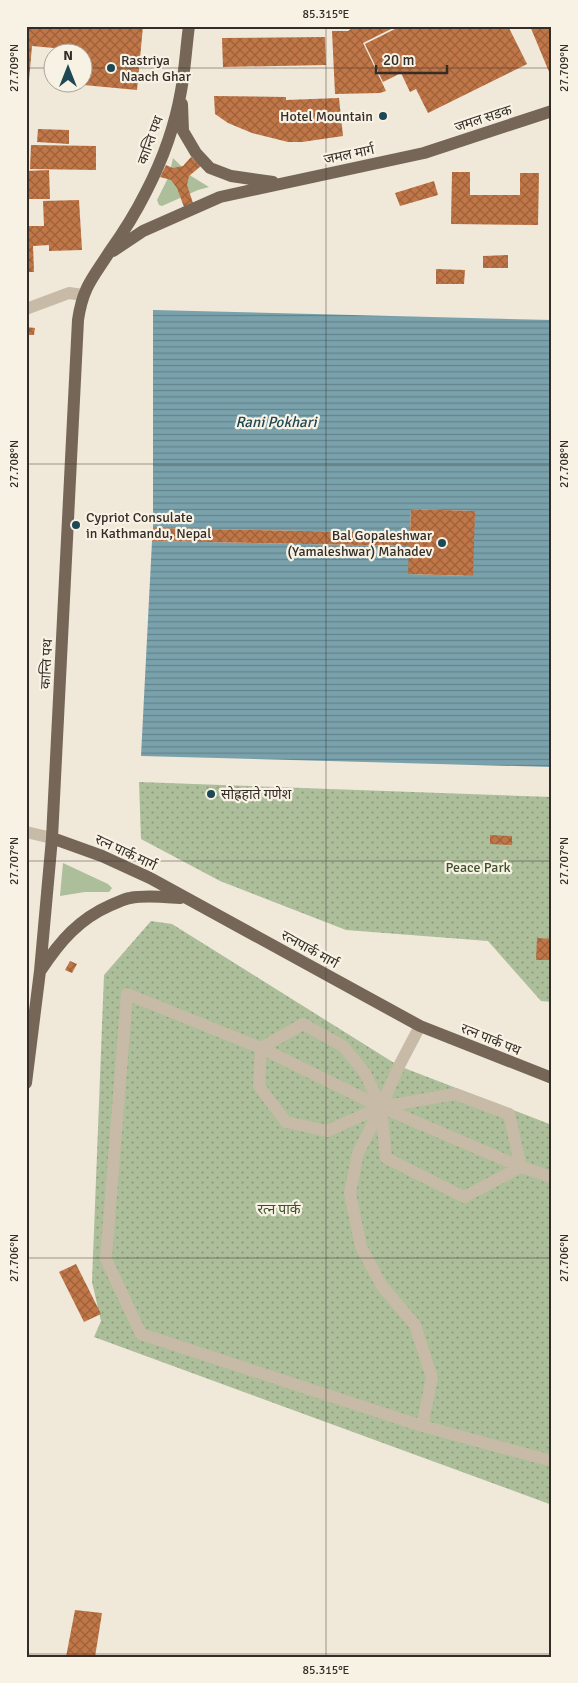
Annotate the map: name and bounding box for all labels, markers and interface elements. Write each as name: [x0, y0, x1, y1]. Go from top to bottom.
text: 85.315°E: [303, 7, 350, 22]
north arrow: [42, 42, 92, 92]
scale bar: [376, 42, 447, 74]
text: 27.709°N: [7, 44, 22, 92]
text: 27.709°N: [557, 44, 572, 92]
text: N: [63, 47, 73, 64]
text: 20 m: [383, 51, 414, 69]
place label: Rastriya Naach Ghar: [121, 52, 192, 85]
marker: Rastriya Naach Ghar: [105, 62, 117, 74]
street label: जमल सडक: [452, 101, 514, 136]
place label: Hotel Mountain: [280, 108, 373, 125]
marker: Hotel Mountain: [377, 110, 389, 122]
street label: कान्ति पथ: [134, 113, 167, 167]
street label: जमल मार्ग: [322, 141, 377, 168]
water label: Rani Pokhari: [235, 413, 318, 431]
text: 27.708°N: [7, 440, 22, 488]
text: 27.708°N: [557, 440, 572, 488]
place label: Cypriot Consulate in Kathmandu, Nepal: [86, 509, 211, 542]
marker: Cypriot Consulate in Kathmandu, Nepal: [70, 519, 82, 531]
place label: Bal Gopaleshwar (Yamaleshwar) Mahadev: [287, 527, 433, 560]
marker: Bal Gopaleshwar (Yamaleshwar) Mahadev: [436, 537, 448, 549]
street label: कान्ति पथ: [37, 637, 56, 690]
place label: सोह्रहाते गणेश: [221, 785, 292, 803]
marker: सोह्रहाते गणेश: [205, 788, 217, 800]
street label: रत्न पार्क मार्ग: [92, 831, 160, 875]
text: 27.707°N: [7, 837, 22, 885]
text: 27.707°N: [557, 837, 572, 885]
park label: Peace Park: [445, 859, 511, 876]
street label: रत्नपार्क मार्ग: [278, 927, 342, 973]
street label: रत्न पार्क पथ: [458, 1020, 524, 1060]
park label: रत्न पार्क: [257, 1201, 301, 1218]
text: 27.706°N: [7, 1234, 22, 1282]
text: 27.706°N: [557, 1234, 572, 1282]
text: 85.315°E: [303, 1663, 350, 1678]

